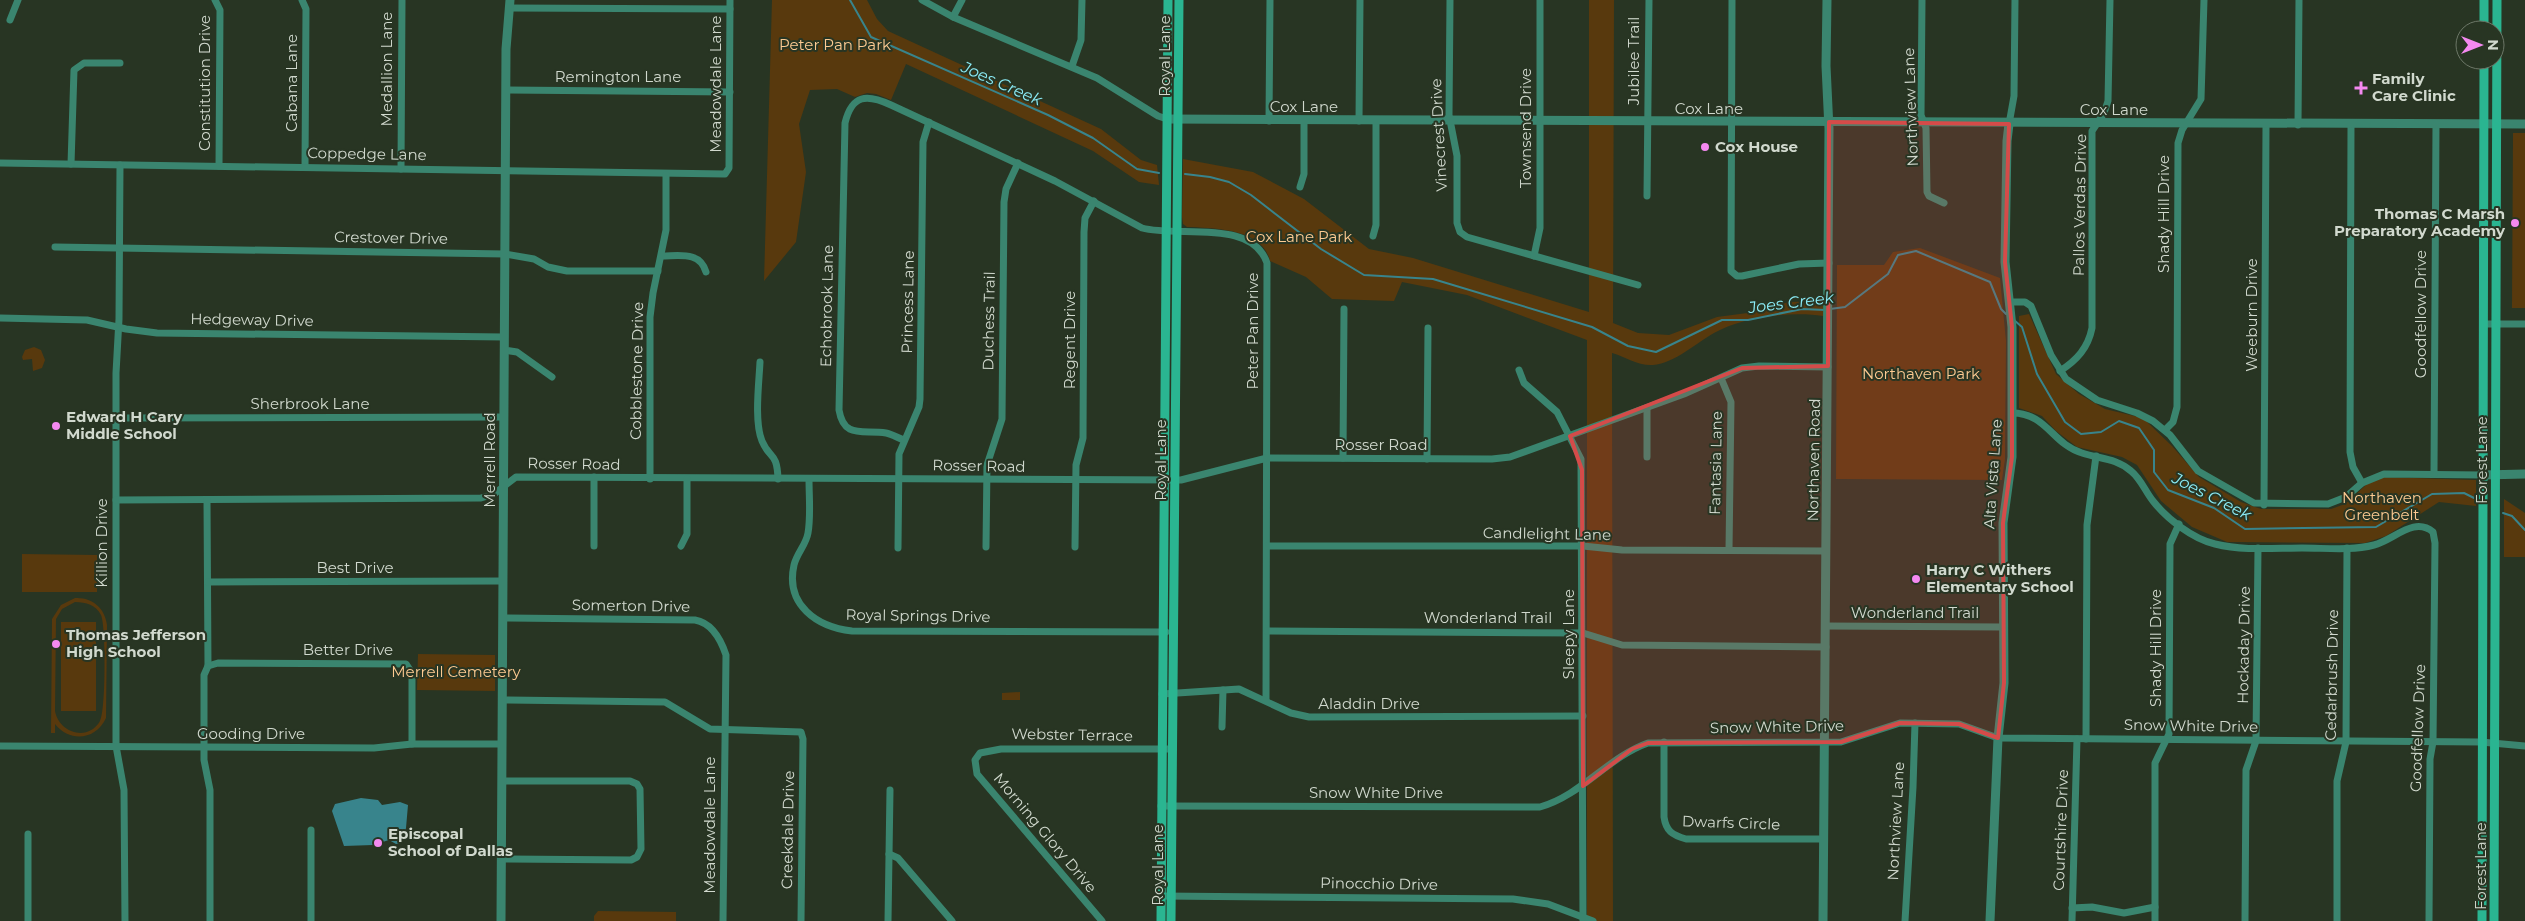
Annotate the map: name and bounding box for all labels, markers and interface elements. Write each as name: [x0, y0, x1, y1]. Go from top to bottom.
street label: Medallion Lane: [377, 12, 396, 126]
street label: Constitution Drive: [195, 15, 214, 151]
street label: Meadowdale Lane: [706, 15, 725, 153]
street label: Royal Lane: [1155, 15, 1174, 97]
street label: Jubilee Trail: [1624, 17, 1643, 106]
north arrow: [2455, 20, 2505, 70]
street label: Cabana Lane: [282, 34, 301, 132]
park label: Peter Pan Park: [779, 35, 891, 54]
text: N: [2484, 39, 2502, 51]
street label: Northview Lane: [1899, 47, 1922, 167]
water label: Joes Creek: [958, 57, 1046, 110]
street label: Remington Lane: [555, 67, 681, 86]
street label: Townsend Drive: [1516, 68, 1535, 188]
place label: Family Care Clinic: [2372, 69, 2456, 105]
street label: Vinecrest Drive: [1426, 78, 1451, 192]
marker: Family Care Clinic: [2354, 81, 2368, 95]
street label: Cox Lane: [1270, 97, 1338, 116]
street label: Cox Lane: [1675, 99, 1743, 118]
street label: Cox Lane: [2080, 100, 2148, 119]
street label: Pallos Verdas Drive: [2069, 134, 2090, 276]
place label: Cox House: [1715, 137, 1798, 156]
marker: Cox House: [1699, 141, 1711, 153]
street label: Coppedge Lane: [307, 143, 427, 164]
street label: Shady Hill Drive: [2154, 155, 2173, 273]
place label: Thomas C Marsh Preparatory Academy: [2334, 204, 2506, 240]
marker: Thomas C Marsh Preparatory Academy: [2509, 217, 2521, 229]
street label: Crestover Drive: [334, 227, 448, 248]
park label: Cox Lane Park: [1246, 227, 1352, 246]
street label: Echobrook Lane: [816, 245, 837, 367]
street label: Princess Lane: [897, 250, 918, 354]
street label: Goodfellow Drive: [2411, 250, 2430, 378]
street label: Weeburn Drive: [2242, 258, 2261, 372]
street label: Duchess Trail: [978, 271, 999, 371]
street label: Peter Pan Drive: [1243, 272, 1262, 390]
water label: Joes Creek: [1746, 288, 1836, 317]
street label: Regent Drive: [1060, 291, 1079, 389]
street label: Cobblestone Drive: [626, 302, 647, 440]
street label: Hedgeway Drive: [190, 309, 314, 330]
park label: Northaven Park: [1862, 364, 1980, 383]
street label: Sherbrook Lane: [251, 394, 369, 413]
street label: Northaven Road: [1803, 398, 1824, 522]
place label: Edward H Cary Middle School: [66, 407, 183, 443]
street label: Fantasia Lane: [1705, 411, 1726, 515]
street label: Merrell Road: [480, 412, 499, 508]
street label: Forest Lane: [2472, 416, 2491, 504]
street label: Alta Vista Lane: [1979, 418, 2006, 530]
street label: Royal Lane: [1151, 419, 1170, 501]
marker: Edward H Cary Middle School: [50, 420, 62, 432]
street label: Rosser Road: [1334, 435, 1428, 454]
street label: Rosser Road: [527, 453, 621, 474]
street label: Rosser Road: [932, 455, 1026, 476]
water label: Joes Creek: [2168, 468, 2256, 525]
park label: Northaven Greenbelt: [2342, 488, 2422, 524]
street label: Killion Drive: [92, 498, 111, 588]
street label: Candlelight Lane: [1483, 523, 1611, 544]
street label: Best Drive: [317, 558, 394, 577]
place label: Harry C Withers Elementary School: [1926, 560, 2074, 596]
marker: Harry C Withers Elementary School: [1910, 573, 1922, 585]
street label: Hockaday Drive: [2233, 586, 2254, 704]
street label: Sleepy Lane: [1559, 589, 1578, 679]
street label: Shady Hill Drive: [2146, 589, 2165, 707]
street label: Somerton Drive: [572, 595, 690, 616]
street label: Wonderland Trail: [1851, 603, 1979, 622]
street label: Royal Springs Drive: [845, 605, 991, 626]
street label: Wonderland Trail: [1424, 608, 1552, 627]
street label: Cedarbrush Drive: [2321, 609, 2342, 741]
place label: Thomas Jefferson High School: [66, 625, 206, 661]
marker: Thomas Jefferson High School: [50, 638, 62, 650]
street label: Better Drive: [303, 640, 393, 659]
park label: Merrell Cemetery: [391, 662, 522, 681]
street label: Goodfellow Drive: [2406, 664, 2429, 792]
street label: Aladdin Drive: [1318, 694, 1420, 713]
street label: Snow White Drive: [2124, 715, 2258, 736]
street label: Snow White Drive: [1710, 716, 1844, 737]
street label: Gooding Drive: [197, 724, 305, 743]
street label: Webster Terrace: [1011, 724, 1133, 745]
street label: Meadowdale Lane: [700, 756, 719, 894]
street label: Northview Lane: [1883, 761, 1908, 881]
street label: Morning Glory Drive: [990, 769, 1101, 896]
street label: Courtshire Drive: [2049, 769, 2072, 891]
street label: Creekdale Drive: [777, 771, 798, 889]
street label: Snow White Drive: [1309, 783, 1443, 802]
street label: Dwarfs Circle: [1682, 811, 1781, 834]
street label: Forest Lane: [2471, 822, 2490, 910]
place label: Episcopal School of Dallas: [388, 824, 513, 860]
street label: Royal Lane: [1148, 824, 1167, 906]
marker: Episcopal School of Dallas: [372, 837, 384, 849]
street label: Pinocchio Drive: [1320, 873, 1438, 894]

